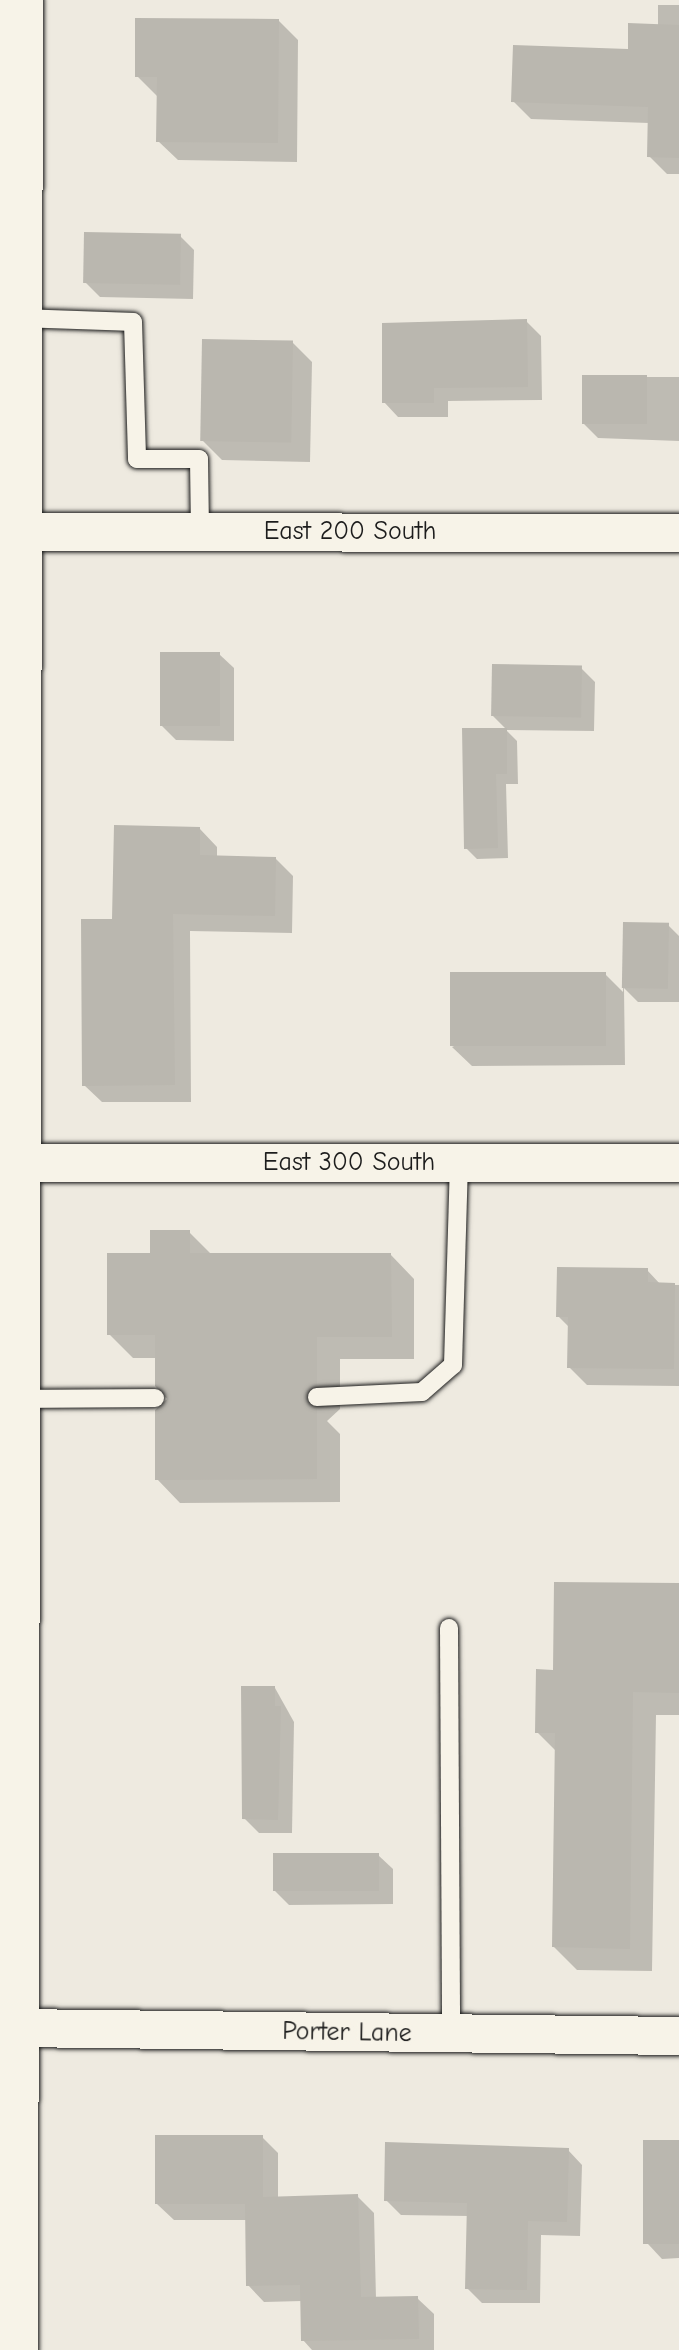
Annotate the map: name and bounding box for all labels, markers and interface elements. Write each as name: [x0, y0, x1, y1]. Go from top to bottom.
street label: East 200 South: [264, 516, 436, 548]
street label: East 300 South: [263, 1147, 435, 1179]
street label: Porter Lane: [282, 2016, 412, 2050]

